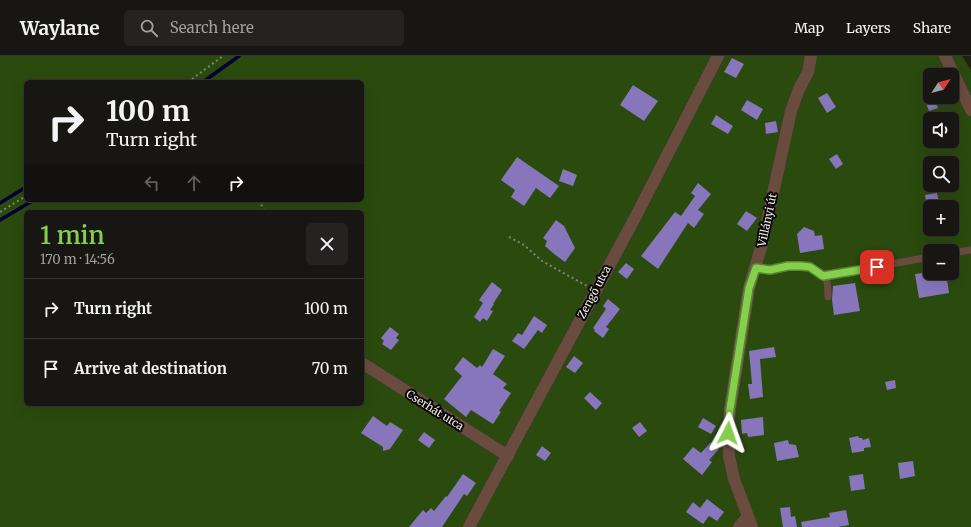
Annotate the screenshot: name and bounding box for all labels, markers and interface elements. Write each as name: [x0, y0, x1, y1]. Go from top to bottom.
search box: [124, 10, 404, 46]
text: Waylane: [20, 16, 100, 40]
icon: search: [138, 17, 160, 39]
text: Search here: [170, 18, 254, 37]
text: Map: [794, 19, 824, 37]
text: Layers: [846, 19, 891, 37]
text: Share: [913, 19, 951, 37]
north arrow: [923, 68, 959, 104]
map controls: [923, 68, 959, 280]
text: 100 m: [106, 93, 190, 129]
icon: right: [40, 96, 92, 148]
button: sound: [923, 112, 959, 148]
text: Turn right: [106, 128, 197, 151]
button: search: [923, 156, 959, 192]
icon: left: [141, 172, 163, 194]
icon: ahead: [183, 172, 205, 194]
icon: right: [225, 172, 247, 194]
street label: Villányi út: [754, 191, 780, 249]
button: +: [923, 200, 959, 236]
text: 1 min: [40, 220, 105, 251]
button: close: [306, 223, 348, 265]
button: −: [923, 244, 959, 280]
pin: [860, 250, 894, 284]
text: 170 m · 14:56: [40, 251, 115, 268]
icon: arrive: [866, 256, 888, 278]
street label: Zengő utca: [574, 263, 614, 321]
icon: right: [40, 298, 62, 320]
text: Turn right: [74, 299, 152, 318]
text: 100 m: [304, 299, 348, 318]
icon: arrive: [40, 358, 62, 380]
text: Arrive at destination: [74, 359, 227, 378]
text: 70 m: [312, 359, 348, 378]
street label: Cserhát utca: [404, 387, 466, 433]
position arrow: [707, 412, 749, 454]

